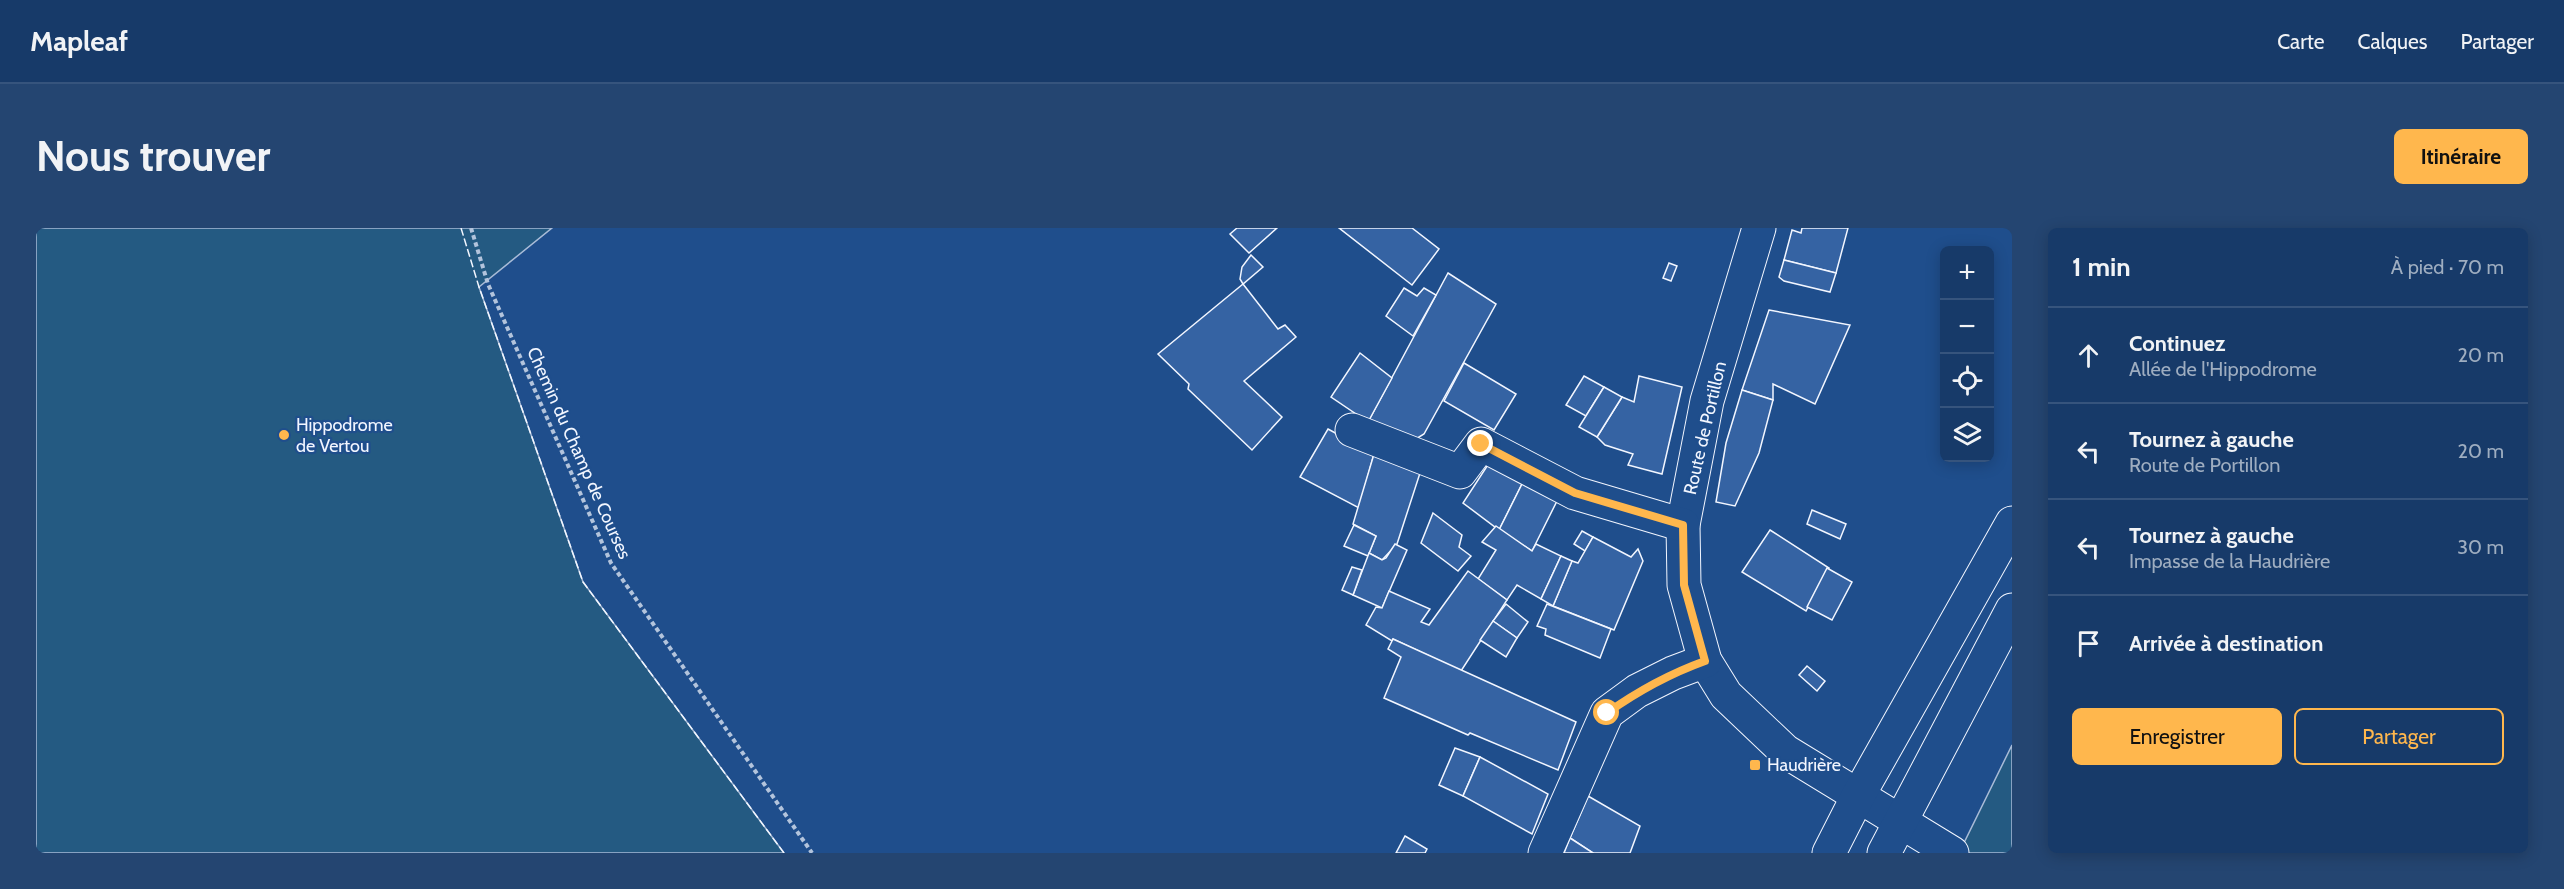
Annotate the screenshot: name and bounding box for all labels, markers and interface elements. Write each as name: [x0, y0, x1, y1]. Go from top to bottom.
text: Mapleaf: [30, 24, 128, 58]
text: Carte: [2277, 29, 2325, 54]
text: Calques: [2358, 29, 2428, 54]
text: Partager: [2461, 29, 2534, 54]
button: Itinéraire: [2394, 129, 2528, 184]
text: Nous trouver: [36, 130, 270, 182]
map controls: [1940, 246, 1994, 462]
button: +: [1940, 246, 1994, 300]
text: 1 min: [2072, 251, 2131, 283]
text: À pied · 70 m: [2391, 255, 2504, 279]
button: −: [1940, 300, 1994, 354]
text: Continuez: [2129, 330, 2226, 357]
icon: ahead: [2072, 339, 2105, 372]
text: 20 m: [2458, 343, 2504, 367]
street label: Chemin du Champ de Courses: [522, 344, 636, 562]
button: locate: [1940, 354, 1994, 408]
text: Allée de l'Hippodrome: [2129, 357, 2317, 381]
street label: Route de Portillon: [1679, 359, 1731, 497]
button: layers: [1940, 408, 1994, 462]
place label: Hippodrome de Vertou: [296, 414, 393, 457]
text: Tournez à gauche: [2129, 426, 2294, 453]
marker: Hippodrome de Vertou: [277, 428, 291, 442]
route end: [1467, 430, 1493, 456]
icon: left: [2072, 435, 2105, 468]
text: 20 m: [2458, 439, 2504, 463]
text: Route de Portillon: [2129, 453, 2280, 477]
text: Tournez à gauche: [2129, 522, 2294, 549]
icon: left: [2072, 531, 2105, 564]
text: 30 m: [2457, 535, 2504, 559]
text: Impasse de la Haudrière: [2129, 549, 2330, 573]
icon: arrive: [2072, 627, 2105, 660]
text: Arrivée à destination: [2129, 630, 2323, 657]
route start: [1593, 699, 1619, 725]
button: Enregistrer: [2072, 708, 2282, 765]
button: Partager: [2294, 708, 2504, 765]
place label: Haudrière: [1767, 754, 1841, 776]
marker: Haudrière: [1748, 758, 1762, 772]

